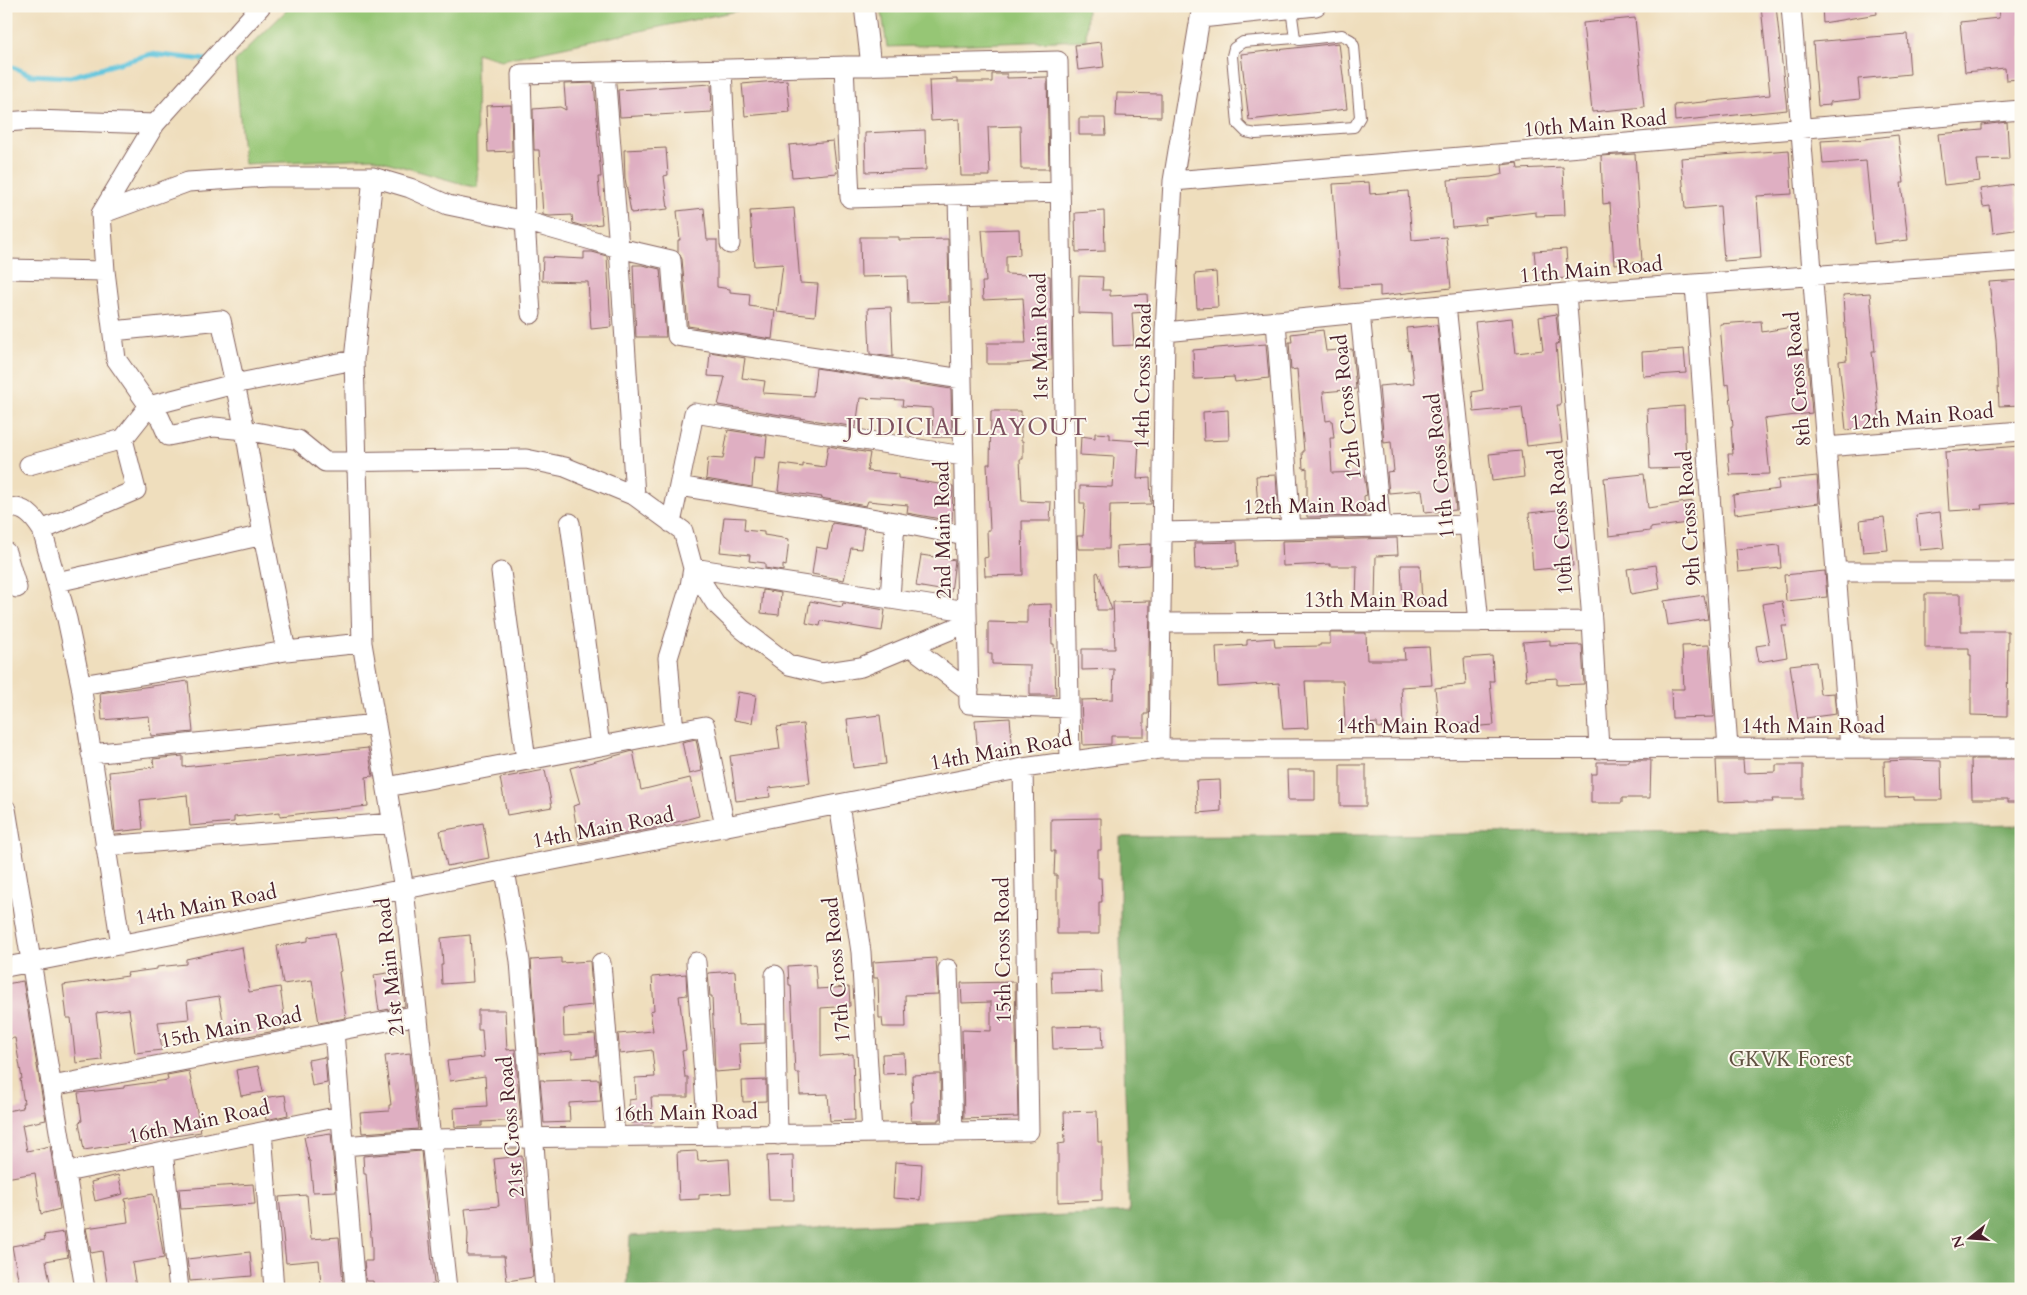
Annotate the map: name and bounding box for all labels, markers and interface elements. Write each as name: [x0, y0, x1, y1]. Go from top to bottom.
street label: 10th Main Road: [1522, 103, 1668, 145]
street label: 11th Main Road: [1518, 249, 1664, 291]
street label: 1st Main Road: [1024, 272, 1056, 402]
street label: 14th Cross Road: [1127, 303, 1159, 449]
street label: 8th Cross Road: [1778, 310, 1818, 448]
street label: 12th Cross Road: [1325, 333, 1369, 481]
street label: 11th Cross Road: [1418, 392, 1462, 540]
street label: 12th Main Road: [1849, 396, 1995, 438]
district label: JUDICIAL LAYOUT: [843, 411, 1088, 444]
street label: 10th Cross Road: [1541, 448, 1581, 596]
street label: 9th Cross Road: [1670, 449, 1708, 587]
street label: 2nd Main Road: [927, 461, 959, 599]
street label: 12th Main Road: [1243, 490, 1387, 522]
street label: 13th Main Road: [1304, 586, 1448, 615]
street label: 14th Main Road: [1336, 712, 1480, 741]
street label: 14th Main Road: [1741, 712, 1885, 741]
street label: 14th Main Road: [928, 724, 1074, 778]
street label: 14th Main Road: [530, 800, 676, 856]
street label: 14th Main Road: [133, 877, 279, 933]
street label: 15th Cross Road: [987, 877, 1019, 1023]
street label: 21st Main Road: [368, 896, 412, 1038]
street label: 17th Cross Road: [816, 896, 858, 1044]
street label: 15th Main Road: [158, 1000, 304, 1056]
park label: GKVK Forest: [1728, 1045, 1852, 1074]
street label: 21st Cross Road: [490, 1055, 532, 1199]
street label: 16th Main Road: [126, 1093, 272, 1151]
street label: 16th Main Road: [614, 1097, 758, 1129]
north arrow: [1944, 1212, 1994, 1262]
text: N: [1947, 1233, 1969, 1250]

